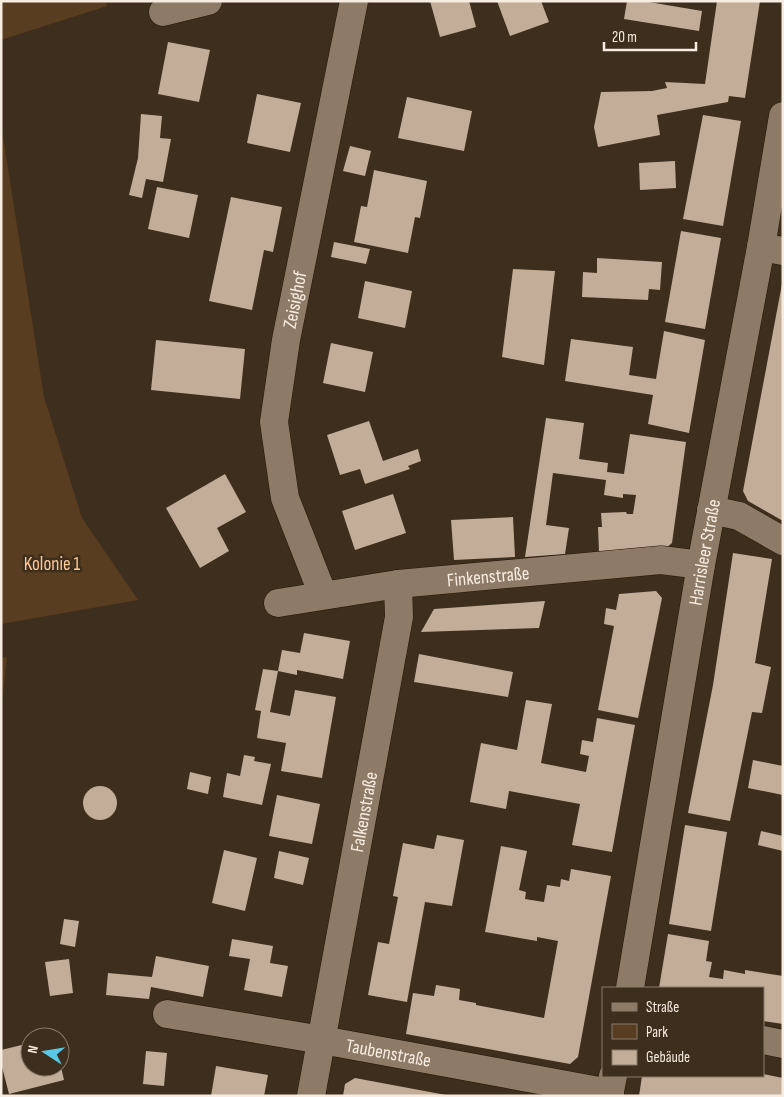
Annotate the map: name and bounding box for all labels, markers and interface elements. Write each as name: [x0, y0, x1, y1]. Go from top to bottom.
scale bar: [604, 20, 696, 52]
text: 20 m: [612, 28, 637, 47]
street label: Zeisighof: [279, 269, 313, 331]
street label: Harrisleer Straße: [684, 497, 726, 607]
park label: Kolonie 1: [24, 553, 81, 576]
street label: Finkenstraße: [446, 562, 530, 592]
street label: Falkenstraße: [346, 770, 383, 854]
legend: [602, 987, 764, 1077]
text: Straße: [646, 998, 679, 1017]
text: Park: [646, 1023, 668, 1042]
north arrow: [20, 1027, 70, 1077]
street label: Taubenstraße: [344, 1035, 433, 1073]
text: N: [24, 1044, 42, 1055]
text: Gebäude: [646, 1048, 690, 1067]

